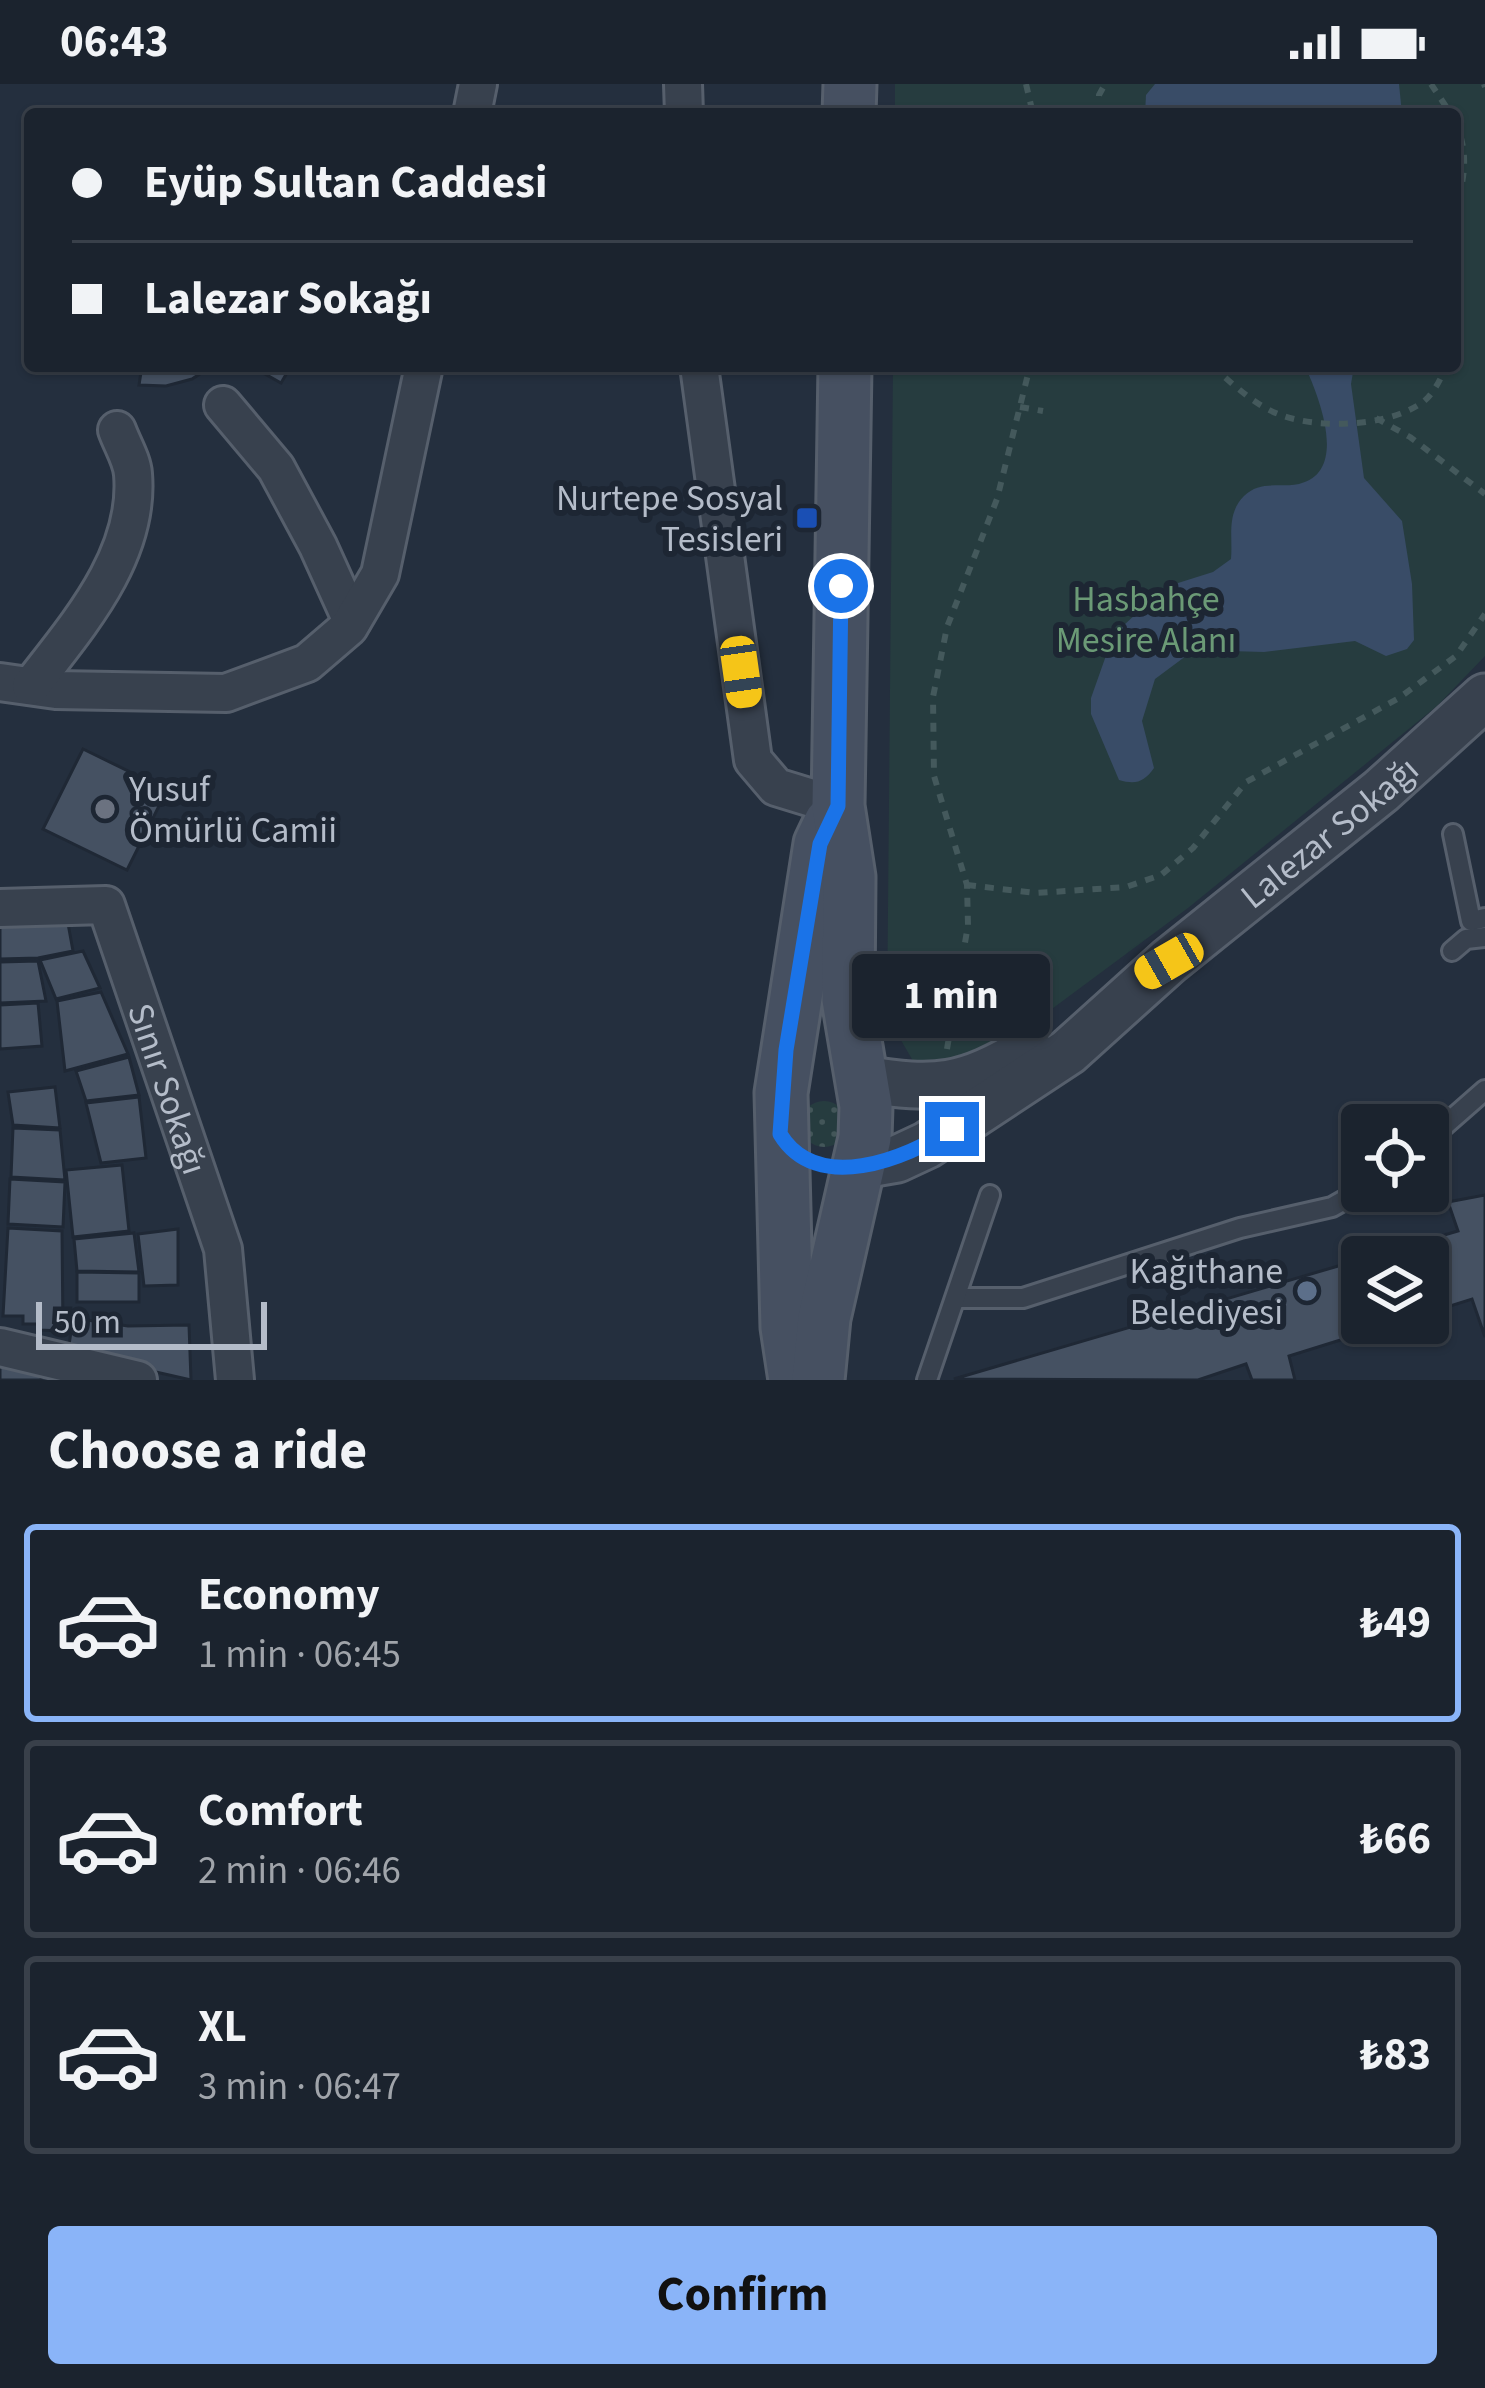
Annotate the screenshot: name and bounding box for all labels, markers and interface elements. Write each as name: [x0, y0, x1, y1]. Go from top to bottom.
text: 06:43: [60, 10, 169, 74]
text: Eyüp Sultan Caddesi: [144, 151, 547, 215]
text: Lalezar Sokağı: [144, 267, 432, 331]
place label: Nurtepe Sosyal Tesisleri: [556, 473, 783, 565]
marker: Nurtepe Sosyal Tesisleri: [794, 505, 820, 531]
route start: [814, 559, 868, 613]
park label: Hasbahçe Mesire Alanı: [1056, 574, 1236, 666]
car: [718, 634, 764, 710]
street label: Lalezar Sokağı: [1230, 745, 1430, 921]
place label: Yusuf Ömürlü Camii: [128, 764, 337, 856]
marker: Yusuf Ömürlü Camii: [92, 796, 118, 822]
car: [1129, 927, 1209, 995]
callout: 1 min: [853, 955, 1051, 1039]
text: 1 min: [904, 968, 998, 1024]
street label: Sınır Sokağı: [114, 997, 220, 1182]
route end: [925, 1102, 979, 1156]
map controls: [1341, 1104, 1449, 1344]
button: locate: [1341, 1104, 1449, 1212]
button: layers: [1341, 1236, 1449, 1344]
place label: Kağıthane Belediyesi: [1130, 1246, 1283, 1338]
marker: Kağıthane Belediyesi: [1294, 1278, 1320, 1304]
scale bar: [36, 1296, 267, 1349]
text: 50 m: [54, 1299, 121, 1346]
text: Choose a ride: [48, 1413, 367, 1490]
text: Economy: [198, 1563, 380, 1627]
icon: car: [54, 1569, 162, 1677]
text: ₺49: [1360, 1591, 1431, 1655]
text: 1 min · 06:45: [198, 1627, 401, 1683]
text: Comfort: [198, 1779, 363, 1843]
icon: car: [54, 1785, 162, 1893]
text: ₺66: [1360, 1807, 1431, 1871]
text: 2 min · 06:46: [198, 1843, 401, 1899]
text: XL: [198, 1995, 247, 2059]
icon: car: [54, 2001, 162, 2109]
text: ₺83: [1360, 2023, 1431, 2087]
text: 3 min · 06:47: [198, 2059, 401, 2115]
button: Confirm: [48, 2226, 1437, 2364]

